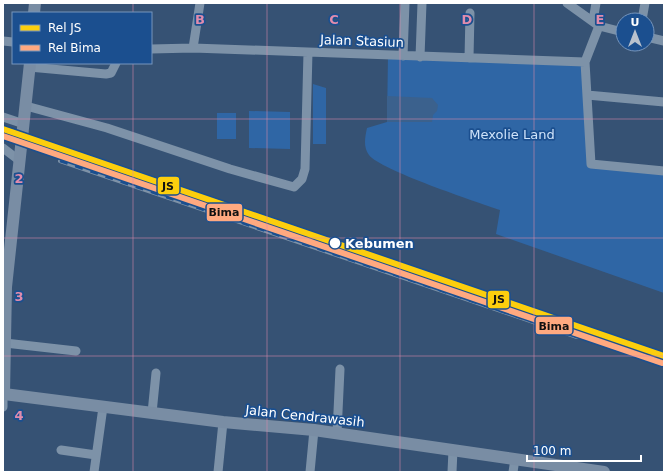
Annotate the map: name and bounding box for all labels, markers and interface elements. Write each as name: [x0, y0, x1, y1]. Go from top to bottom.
legend: [12, 12, 152, 64]
text: B: [195, 12, 205, 27]
text: C: [329, 12, 339, 27]
text: D: [462, 12, 473, 27]
text: E: [596, 12, 604, 27]
north arrow: [615, 12, 655, 52]
text: U: [631, 16, 639, 29]
text: Rel JS: [48, 21, 82, 35]
street label: Jalan Stasiun: [319, 32, 404, 50]
text: Rel Bima: [48, 41, 101, 55]
park label: Mexolie Land: [469, 127, 555, 142]
text: 2: [14, 171, 24, 186]
line badge: JS: [157, 176, 180, 195]
text: JS: [161, 180, 174, 193]
line badge: Bima: [206, 203, 243, 222]
text: Bima: [208, 206, 240, 219]
marker: Kebumen: [328, 236, 342, 250]
place label: Kebumen: [345, 236, 414, 251]
text: 3: [14, 289, 24, 304]
line badge: JS: [487, 290, 510, 309]
text: JS: [492, 293, 505, 306]
line badge: Bima: [535, 316, 573, 335]
text: Bima: [538, 320, 570, 333]
street label: Jalan Cendrawasih: [244, 402, 365, 430]
text: 4: [14, 408, 24, 423]
scale bar: [527, 437, 641, 463]
text: 100 m: [533, 444, 571, 458]

